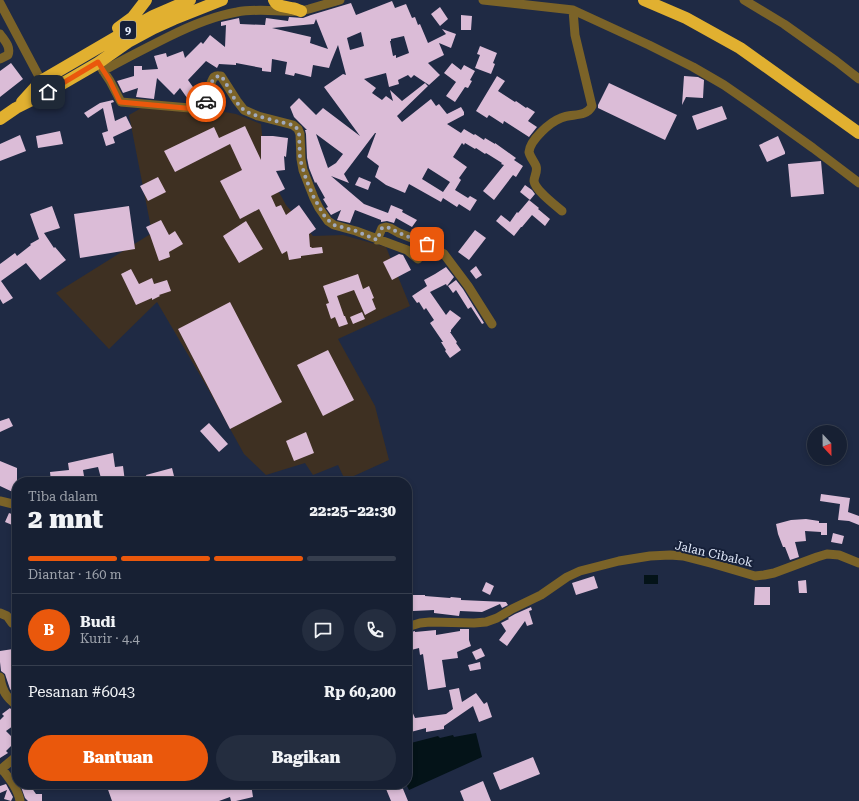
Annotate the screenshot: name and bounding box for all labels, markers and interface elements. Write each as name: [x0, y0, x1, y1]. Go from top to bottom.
road number: 9: [120, 21, 136, 39]
pin: [31, 75, 65, 109]
icon: home: [37, 81, 59, 103]
courier: [186, 82, 226, 122]
icon: car: [195, 91, 217, 113]
pin: [410, 227, 444, 261]
icon: bag: [416, 233, 438, 255]
north arrow: [807, 425, 847, 465]
map controls: [807, 425, 847, 465]
text: Tiba dalam: [28, 489, 98, 504]
text: 22:25–22:30: [310, 502, 396, 520]
text: 2 mnt: [28, 504, 103, 534]
street label: Jalan Cibalok: [674, 538, 755, 570]
text: Diantar · 160 m: [28, 567, 122, 582]
button: chat: [302, 609, 344, 651]
button: phone: [354, 609, 396, 651]
text: Budi: [80, 613, 116, 631]
text: B: [44, 621, 54, 639]
text: Kurir · 4.4: [80, 631, 140, 646]
text: Pesanan #6043: [28, 683, 135, 701]
text: Rp 60,200: [324, 683, 396, 701]
button: Bantuan: [28, 735, 208, 781]
button: Bagikan: [216, 735, 396, 781]

